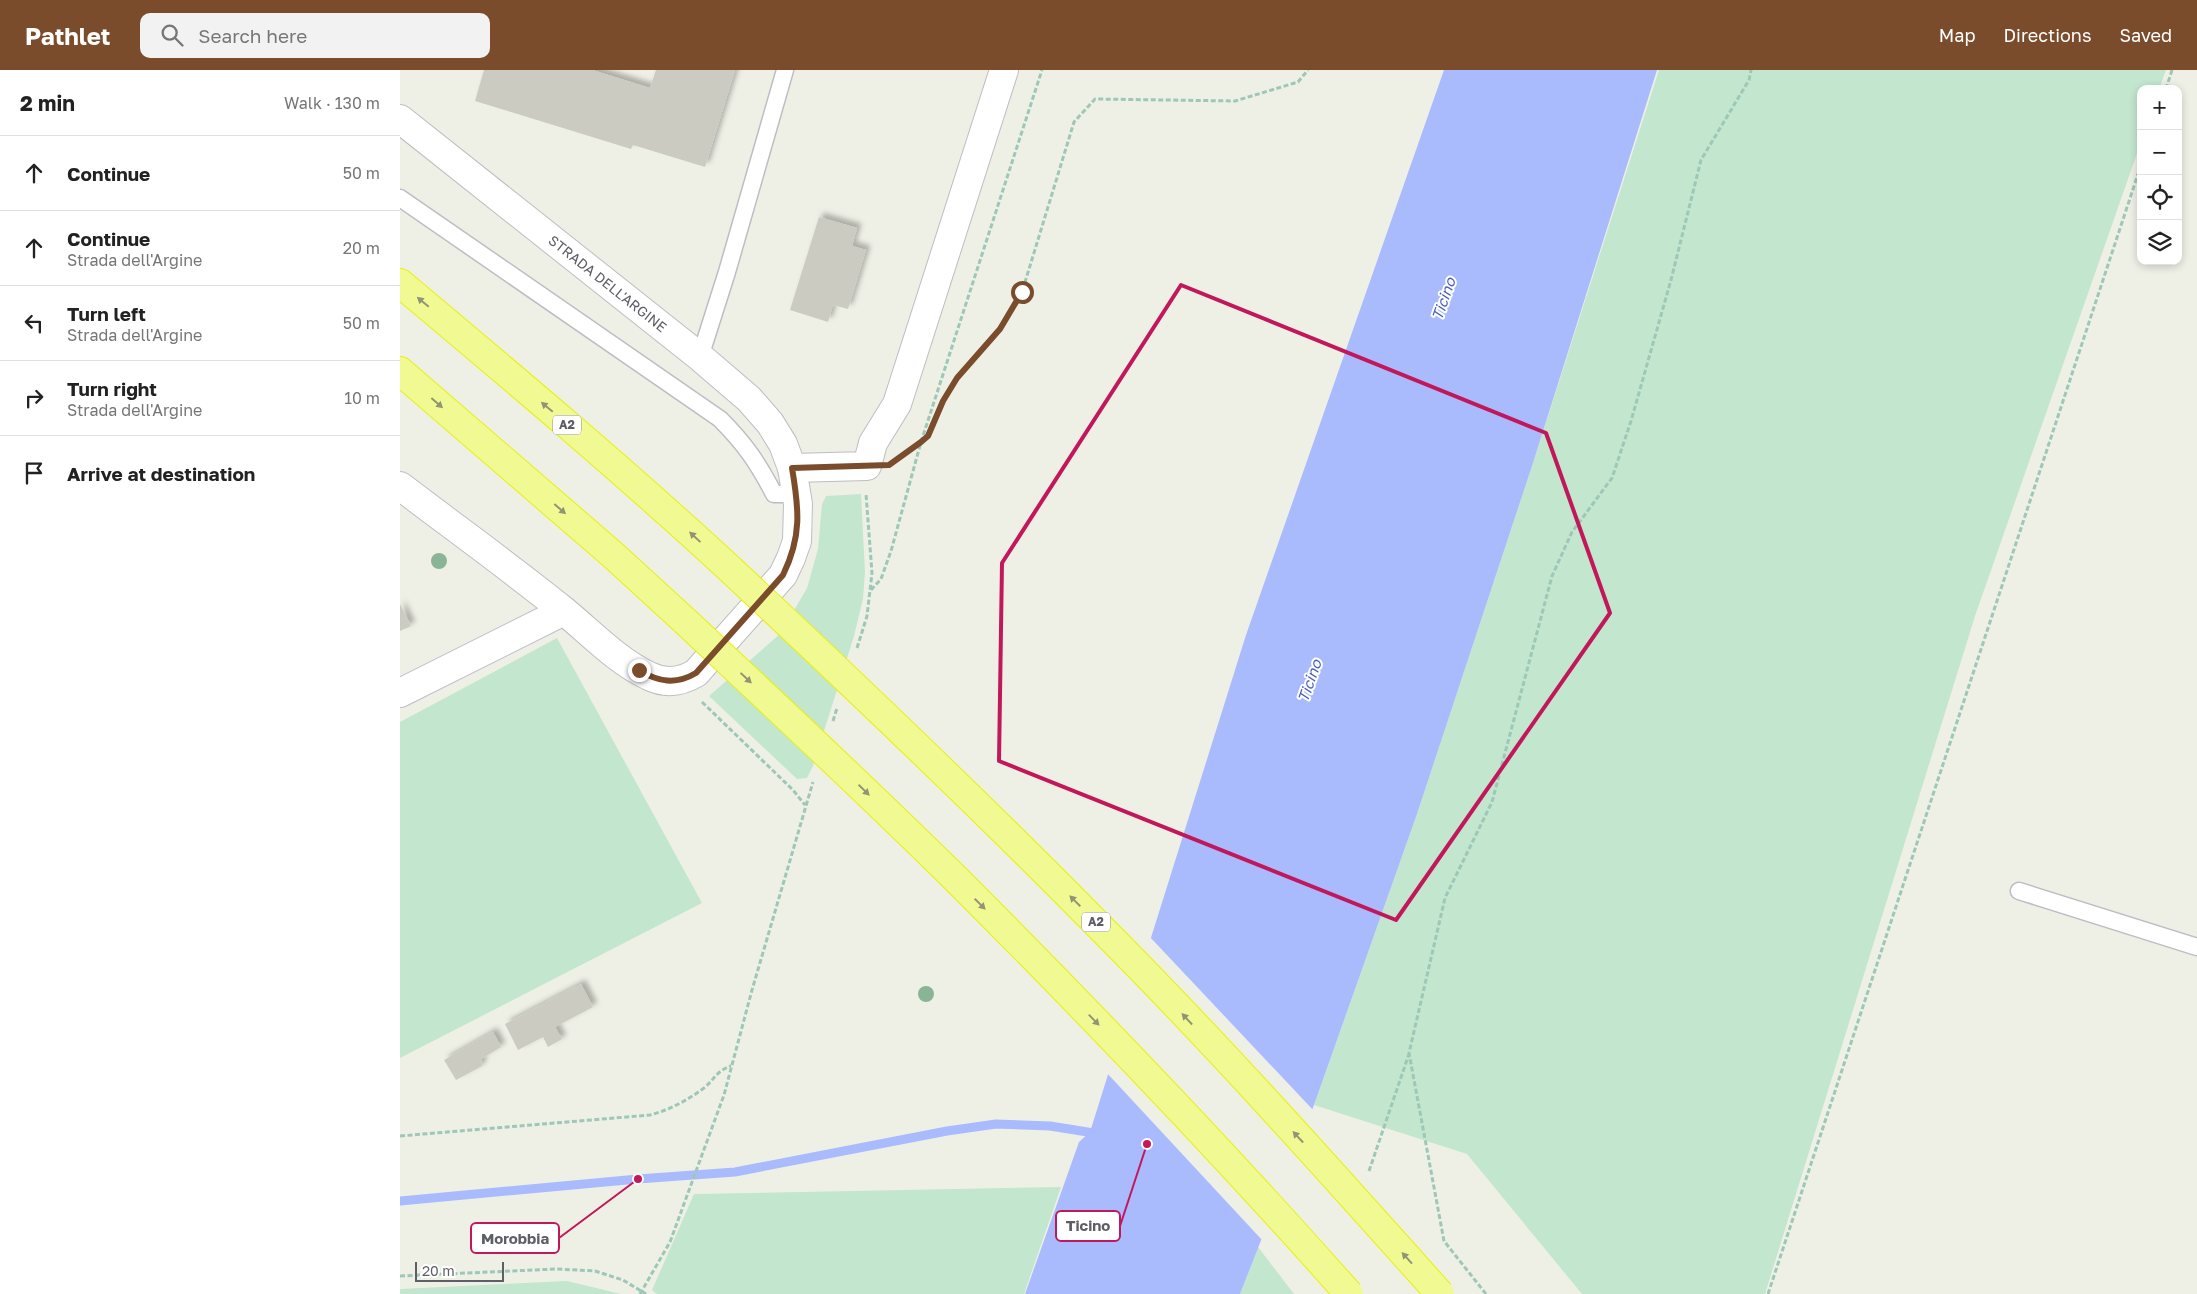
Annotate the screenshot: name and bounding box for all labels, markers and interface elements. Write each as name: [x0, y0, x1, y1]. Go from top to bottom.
search box: [140, 13, 490, 58]
text: Pathlet: [25, 21, 110, 50]
icon: search: [158, 21, 186, 49]
text: Search here: [198, 24, 307, 47]
text: Map: [1939, 24, 1975, 46]
text: Directions: [2003, 24, 2091, 46]
text: Saved: [2119, 24, 2172, 46]
map controls: [2137, 85, 2182, 265]
button: +: [2137, 85, 2182, 130]
text: 2 min: [20, 90, 75, 116]
text: Walk · 130 m: [284, 93, 380, 113]
button: −: [2137, 130, 2182, 175]
icon: ahead: [20, 159, 48, 187]
text: Continue: [67, 162, 150, 185]
text: 50 m: [343, 163, 380, 183]
button: locate: [2137, 175, 2182, 220]
button: layers: [2137, 220, 2182, 265]
text: Continue: [67, 227, 150, 250]
street label: STRADA DELL'ARGINE: [545, 231, 670, 335]
icon: ahead: [20, 234, 48, 262]
text: 20 m: [343, 238, 380, 258]
text: Strada dell'Argine: [67, 250, 202, 270]
water label: Ticino: [1427, 274, 1459, 322]
route start: [1011, 281, 1034, 304]
one-way arrow: [417, 296, 429, 308]
text: Turn left: [67, 302, 146, 325]
icon: left: [20, 309, 48, 337]
text: 50 m: [343, 313, 380, 333]
text: Strada dell'Argine: [67, 325, 202, 345]
text: Turn right: [67, 377, 157, 400]
icon: right: [20, 384, 48, 412]
text: 10 m: [344, 388, 380, 408]
one-way arrow: [431, 397, 443, 408]
text: Strada dell'Argine: [67, 400, 202, 420]
one-way arrow: [541, 401, 553, 413]
road number: A2: [553, 416, 581, 434]
icon: arrive: [20, 459, 48, 487]
text: Arrive at destination: [67, 462, 255, 485]
one-way arrow: [554, 503, 566, 514]
one-way arrow: [690, 531, 702, 543]
water label: Ticino: [1293, 656, 1325, 704]
route end: [628, 659, 651, 682]
one-way arrow: [740, 672, 752, 684]
one-way arrow: [858, 784, 870, 796]
one-way arrow: [1069, 895, 1081, 907]
one-way arrow: [974, 897, 986, 909]
road number: A2: [1082, 912, 1110, 932]
one-way arrow: [1088, 1013, 1100, 1025]
one-way arrow: [1181, 1013, 1193, 1025]
one-way arrow: [1292, 1132, 1304, 1144]
callout: Ticino: [1056, 1211, 1120, 1241]
text: Ticino: [1066, 1216, 1110, 1234]
callout: Morobbia: [471, 1223, 559, 1253]
text: Morobbia: [481, 1229, 549, 1247]
one-way arrow: [1401, 1252, 1413, 1264]
scale bar: [415, 1259, 504, 1282]
text: 20 m: [422, 1262, 455, 1279]

